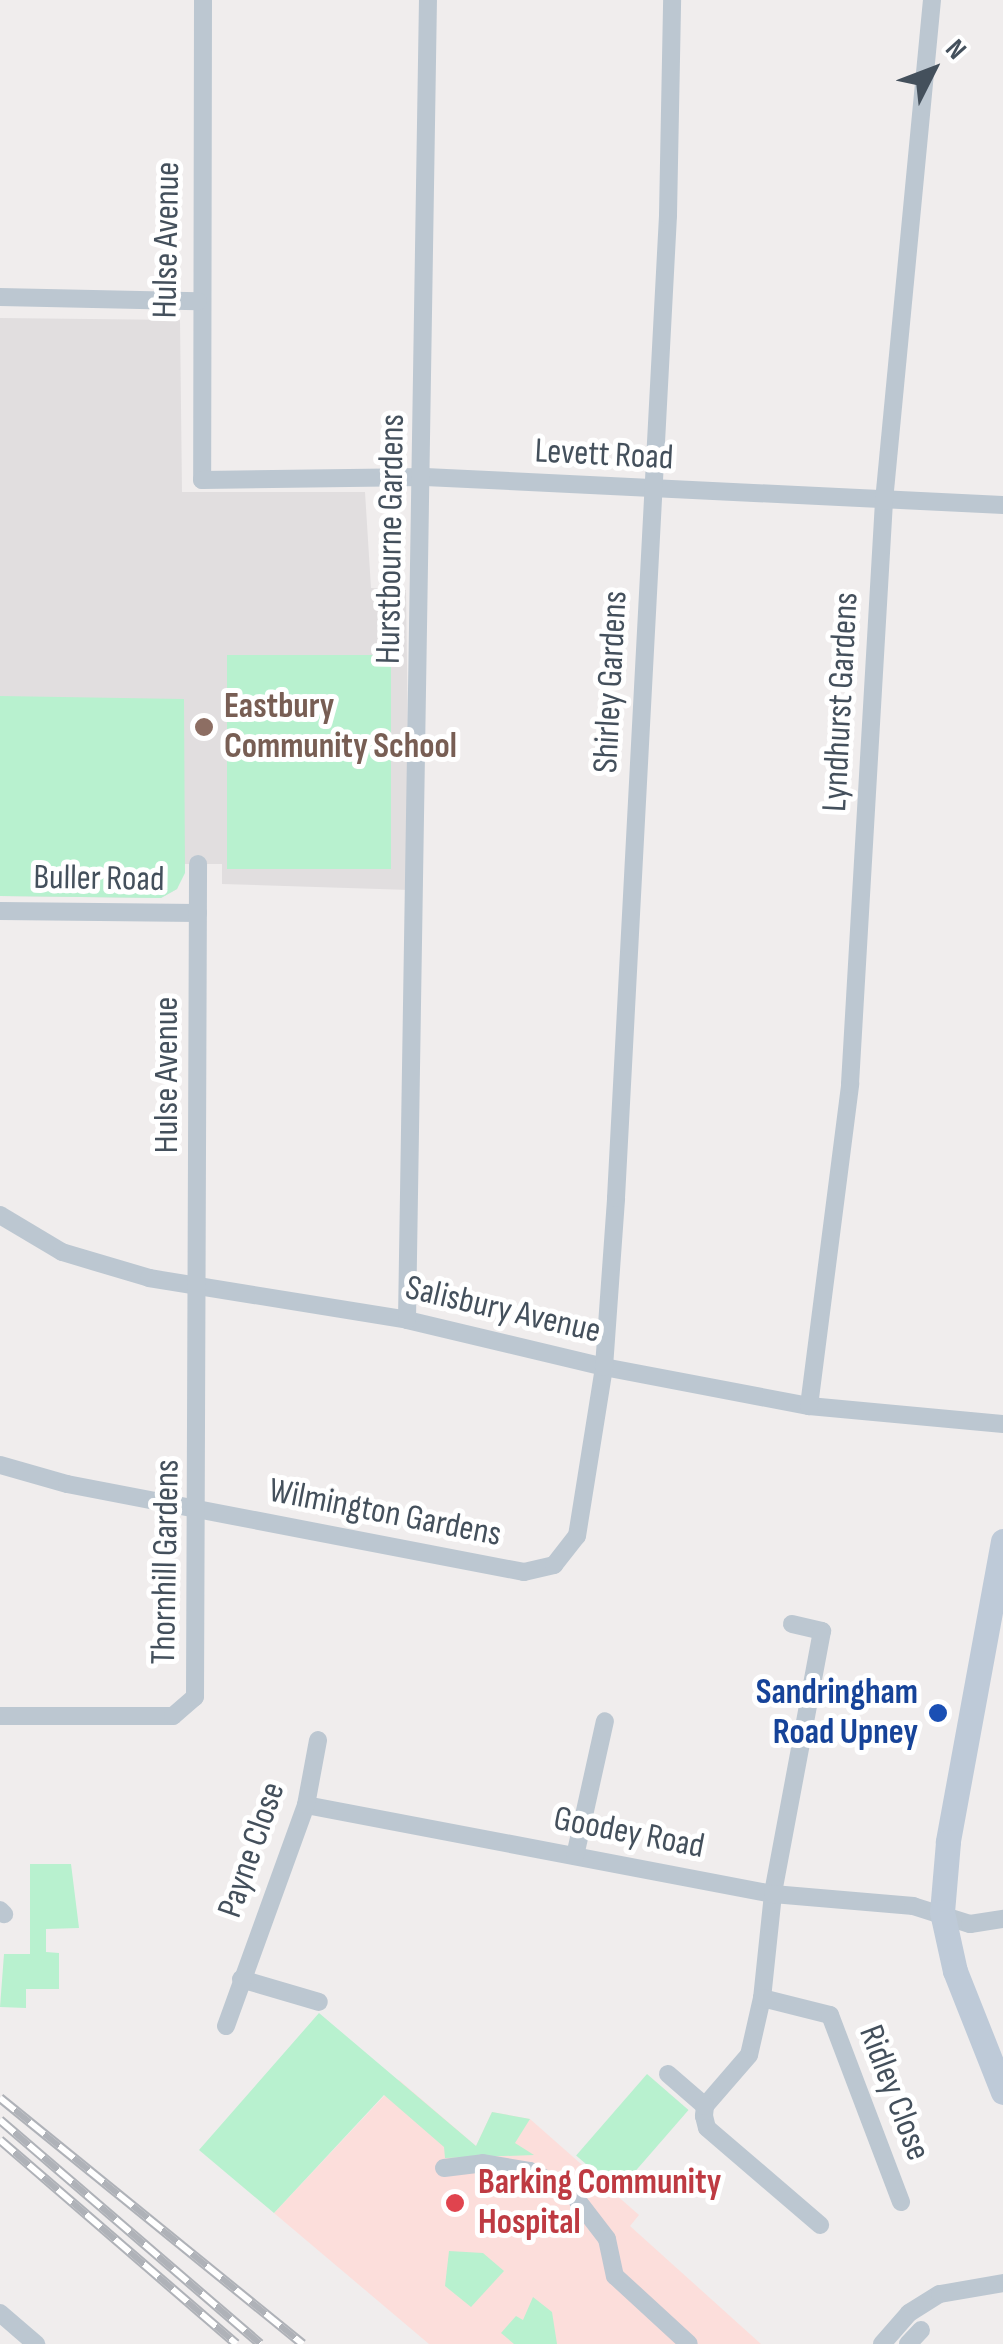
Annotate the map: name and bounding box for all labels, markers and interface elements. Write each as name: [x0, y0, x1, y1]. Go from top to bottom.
north arrow: [883, 20, 983, 120]
text: N: [938, 33, 973, 66]
street label: Hulse Avenue: [145, 161, 189, 319]
street label: Hurstbourne Gardens: [368, 414, 414, 664]
street label: Levett Road: [534, 430, 674, 480]
street label: Shirley Gardens: [585, 590, 637, 774]
street label: Lyndhurst Gardens: [814, 591, 868, 813]
place label: Eastbury Community School: [224, 686, 457, 768]
marker: Eastbury Community School: [193, 716, 215, 738]
street label: Buller Road: [33, 857, 165, 901]
street label: Hulse Avenue: [146, 997, 188, 1153]
street label: Salisbury Avenue: [401, 1267, 605, 1353]
street label: Thornhill Gardens: [143, 1459, 189, 1665]
street label: Wilmington Gardens: [265, 1470, 505, 1556]
place label: Sandringham Road Upney: [756, 1672, 918, 1754]
marker: Sandringham Road Upney: [927, 1702, 949, 1724]
street label: Payne Close: [209, 1777, 295, 1923]
street label: Goodey Road: [550, 1798, 708, 1868]
street label: Ridley Close: [849, 2020, 939, 2166]
place label: Barking Community Hospital: [478, 2162, 721, 2244]
marker: Barking Community Hospital: [442, 2190, 468, 2216]

